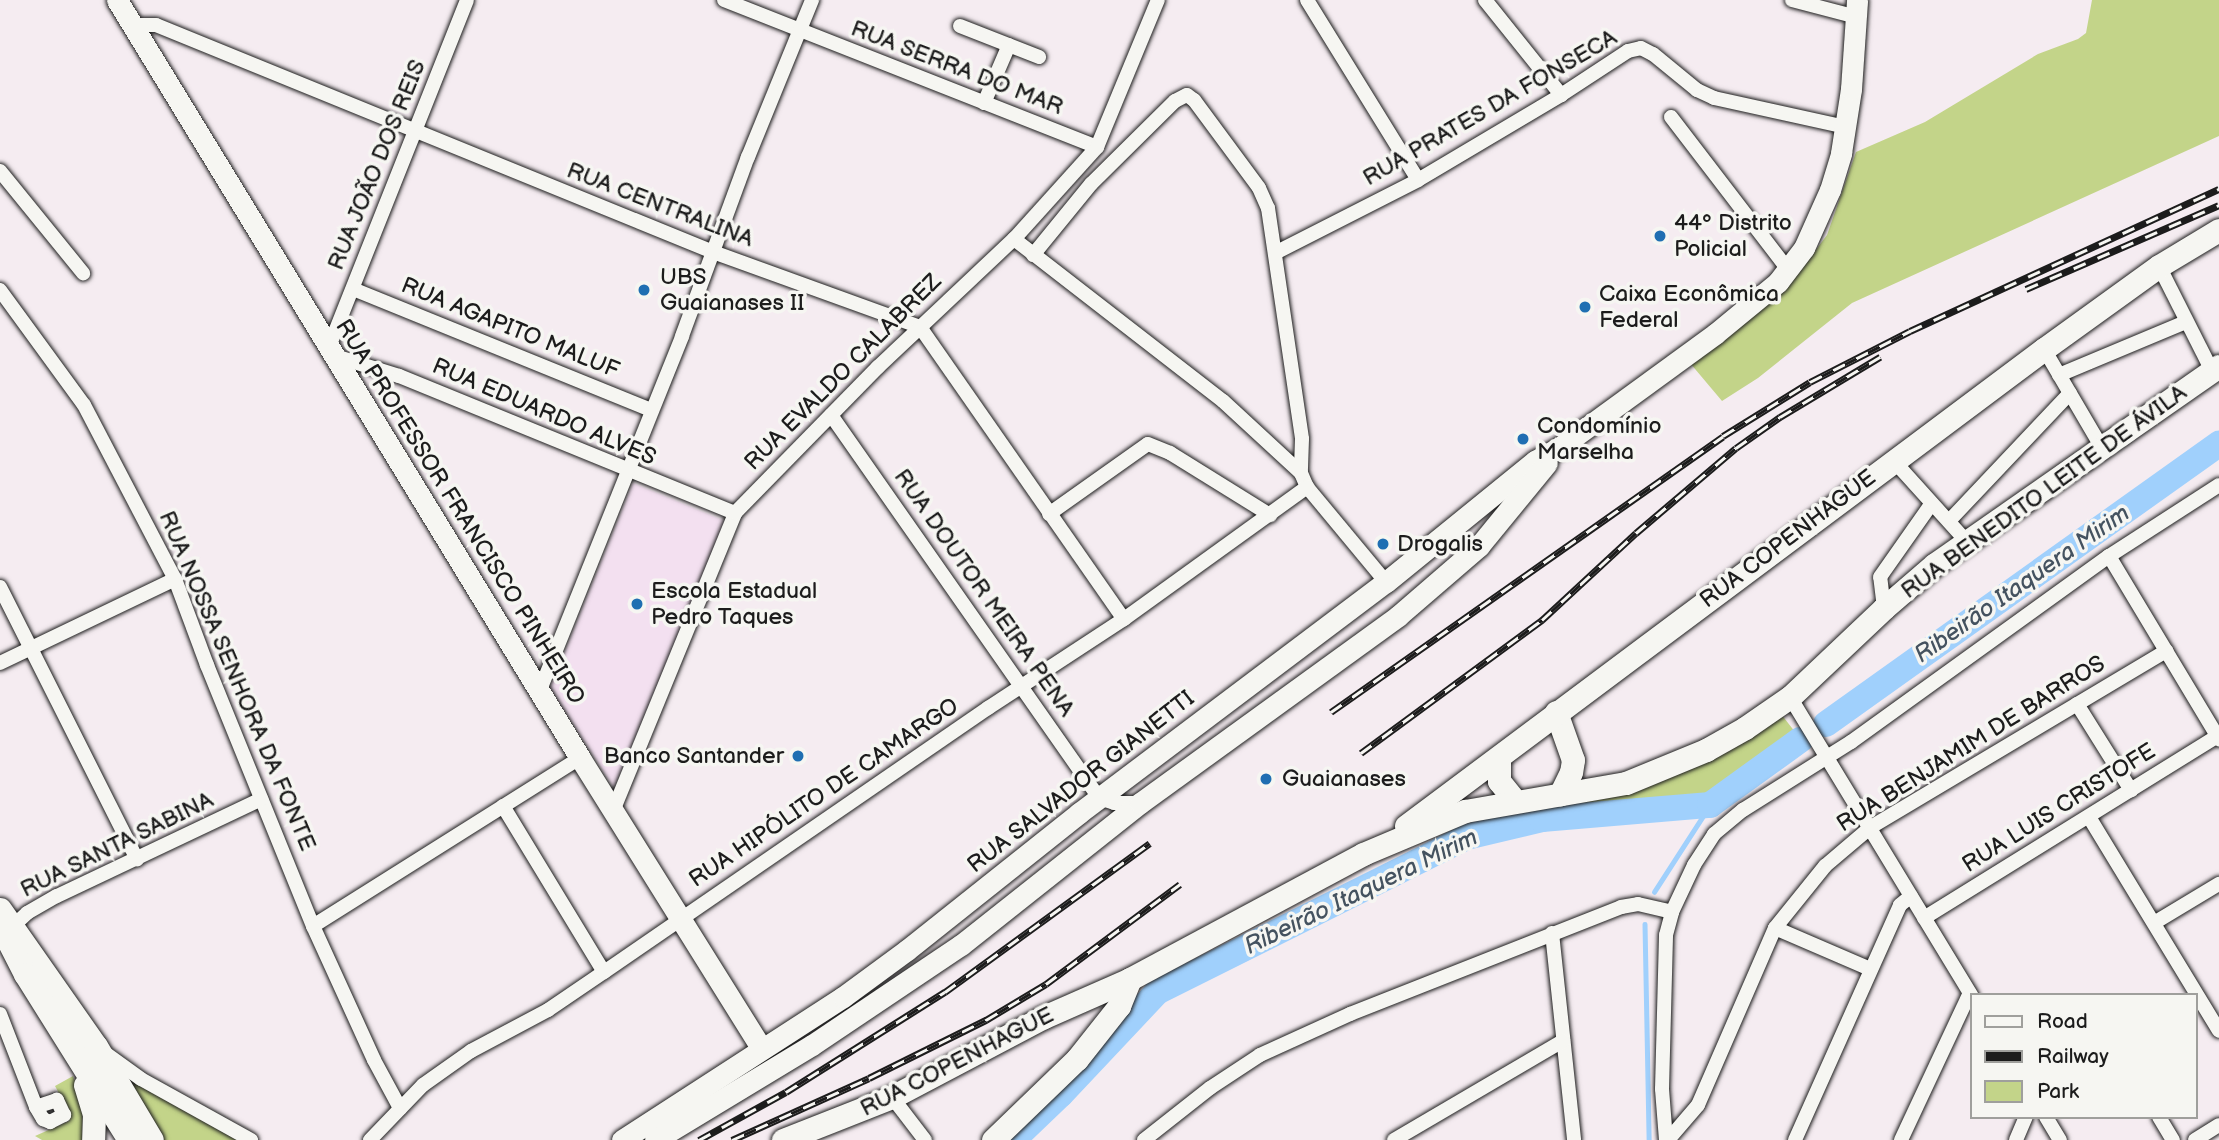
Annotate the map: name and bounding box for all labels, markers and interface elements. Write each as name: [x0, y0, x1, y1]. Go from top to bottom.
street label: RUA SERRA DO MAR: [847, 15, 1067, 121]
street label: RUA PRATES DA FONSECA: [1358, 24, 1622, 192]
street label: RUA JOÃO DOS REIS: [322, 55, 432, 275]
street label: RUA CENTRALINA: [563, 157, 757, 253]
place label: 44º Distrito Policial: [1674, 209, 1792, 263]
marker: 44º Distrito Policial: [1652, 228, 1668, 244]
place label: UBS Guaianases II: [660, 263, 804, 317]
street label: RUA EVALDO CALABREZ: [739, 268, 947, 476]
street label: RUA AGAPITO MALUF: [397, 272, 623, 384]
marker: UBS Guaianases II: [634, 280, 654, 300]
place label: Caixa Econômica Federal: [1599, 280, 1779, 334]
marker: Caixa Econômica Federal: [1577, 299, 1593, 315]
street label: RUA PROFESSOR FRANCISCO PINHEIRO: [329, 314, 591, 710]
street label: RUA EDUARDO ALVES: [428, 352, 660, 472]
street label: RUA BENEDITO LEITE DE ÁVILA: [1896, 379, 2192, 605]
place label: Condomínio Marselha: [1537, 412, 1662, 466]
marker: Condomínio Marselha: [1515, 431, 1531, 447]
street label: RUA DOUTOR MEIRA PENA: [888, 464, 1080, 722]
street label: RUA COPENHAGUE: [1695, 464, 1881, 614]
water label: Ribeirão Itaquera Mirim: [1909, 499, 2135, 669]
street label: RUA NOSSA SENHORA DA FONTE: [153, 507, 321, 855]
place label: Drogalis: [1397, 530, 1483, 558]
marker: Drogalis: [1375, 536, 1391, 552]
place label: Escola Estadual Pedro Taques: [651, 577, 817, 631]
marker: Escola Estadual Pedro Taques: [629, 596, 645, 612]
street label: RUA BENJAMIM DE BARROS: [1832, 650, 2110, 838]
street label: RUA SALVADOR GIANETTI: [962, 685, 1200, 879]
street label: RUA HIPÓLITO DE CAMARGO: [684, 692, 964, 894]
street label: RUA LUIS CRISTOFE: [1957, 737, 2161, 879]
place label: Banco Santander: [603, 742, 784, 770]
marker: Banco Santander: [790, 748, 806, 764]
place label: Guaianases: [1282, 765, 1406, 793]
marker: Guaianases: [1256, 769, 1276, 789]
street label: RUA SANTA SABINA: [16, 786, 218, 904]
water label: Ribeirão Itaquera Mirim: [1240, 823, 1482, 961]
legend: [1970, 993, 2198, 1119]
street label: RUA COPENHAGUE: [856, 1001, 1058, 1123]
text: Road: [2037, 1009, 2088, 1034]
text: Railway: [2037, 1044, 2109, 1069]
text: Park: [2037, 1079, 2079, 1104]

